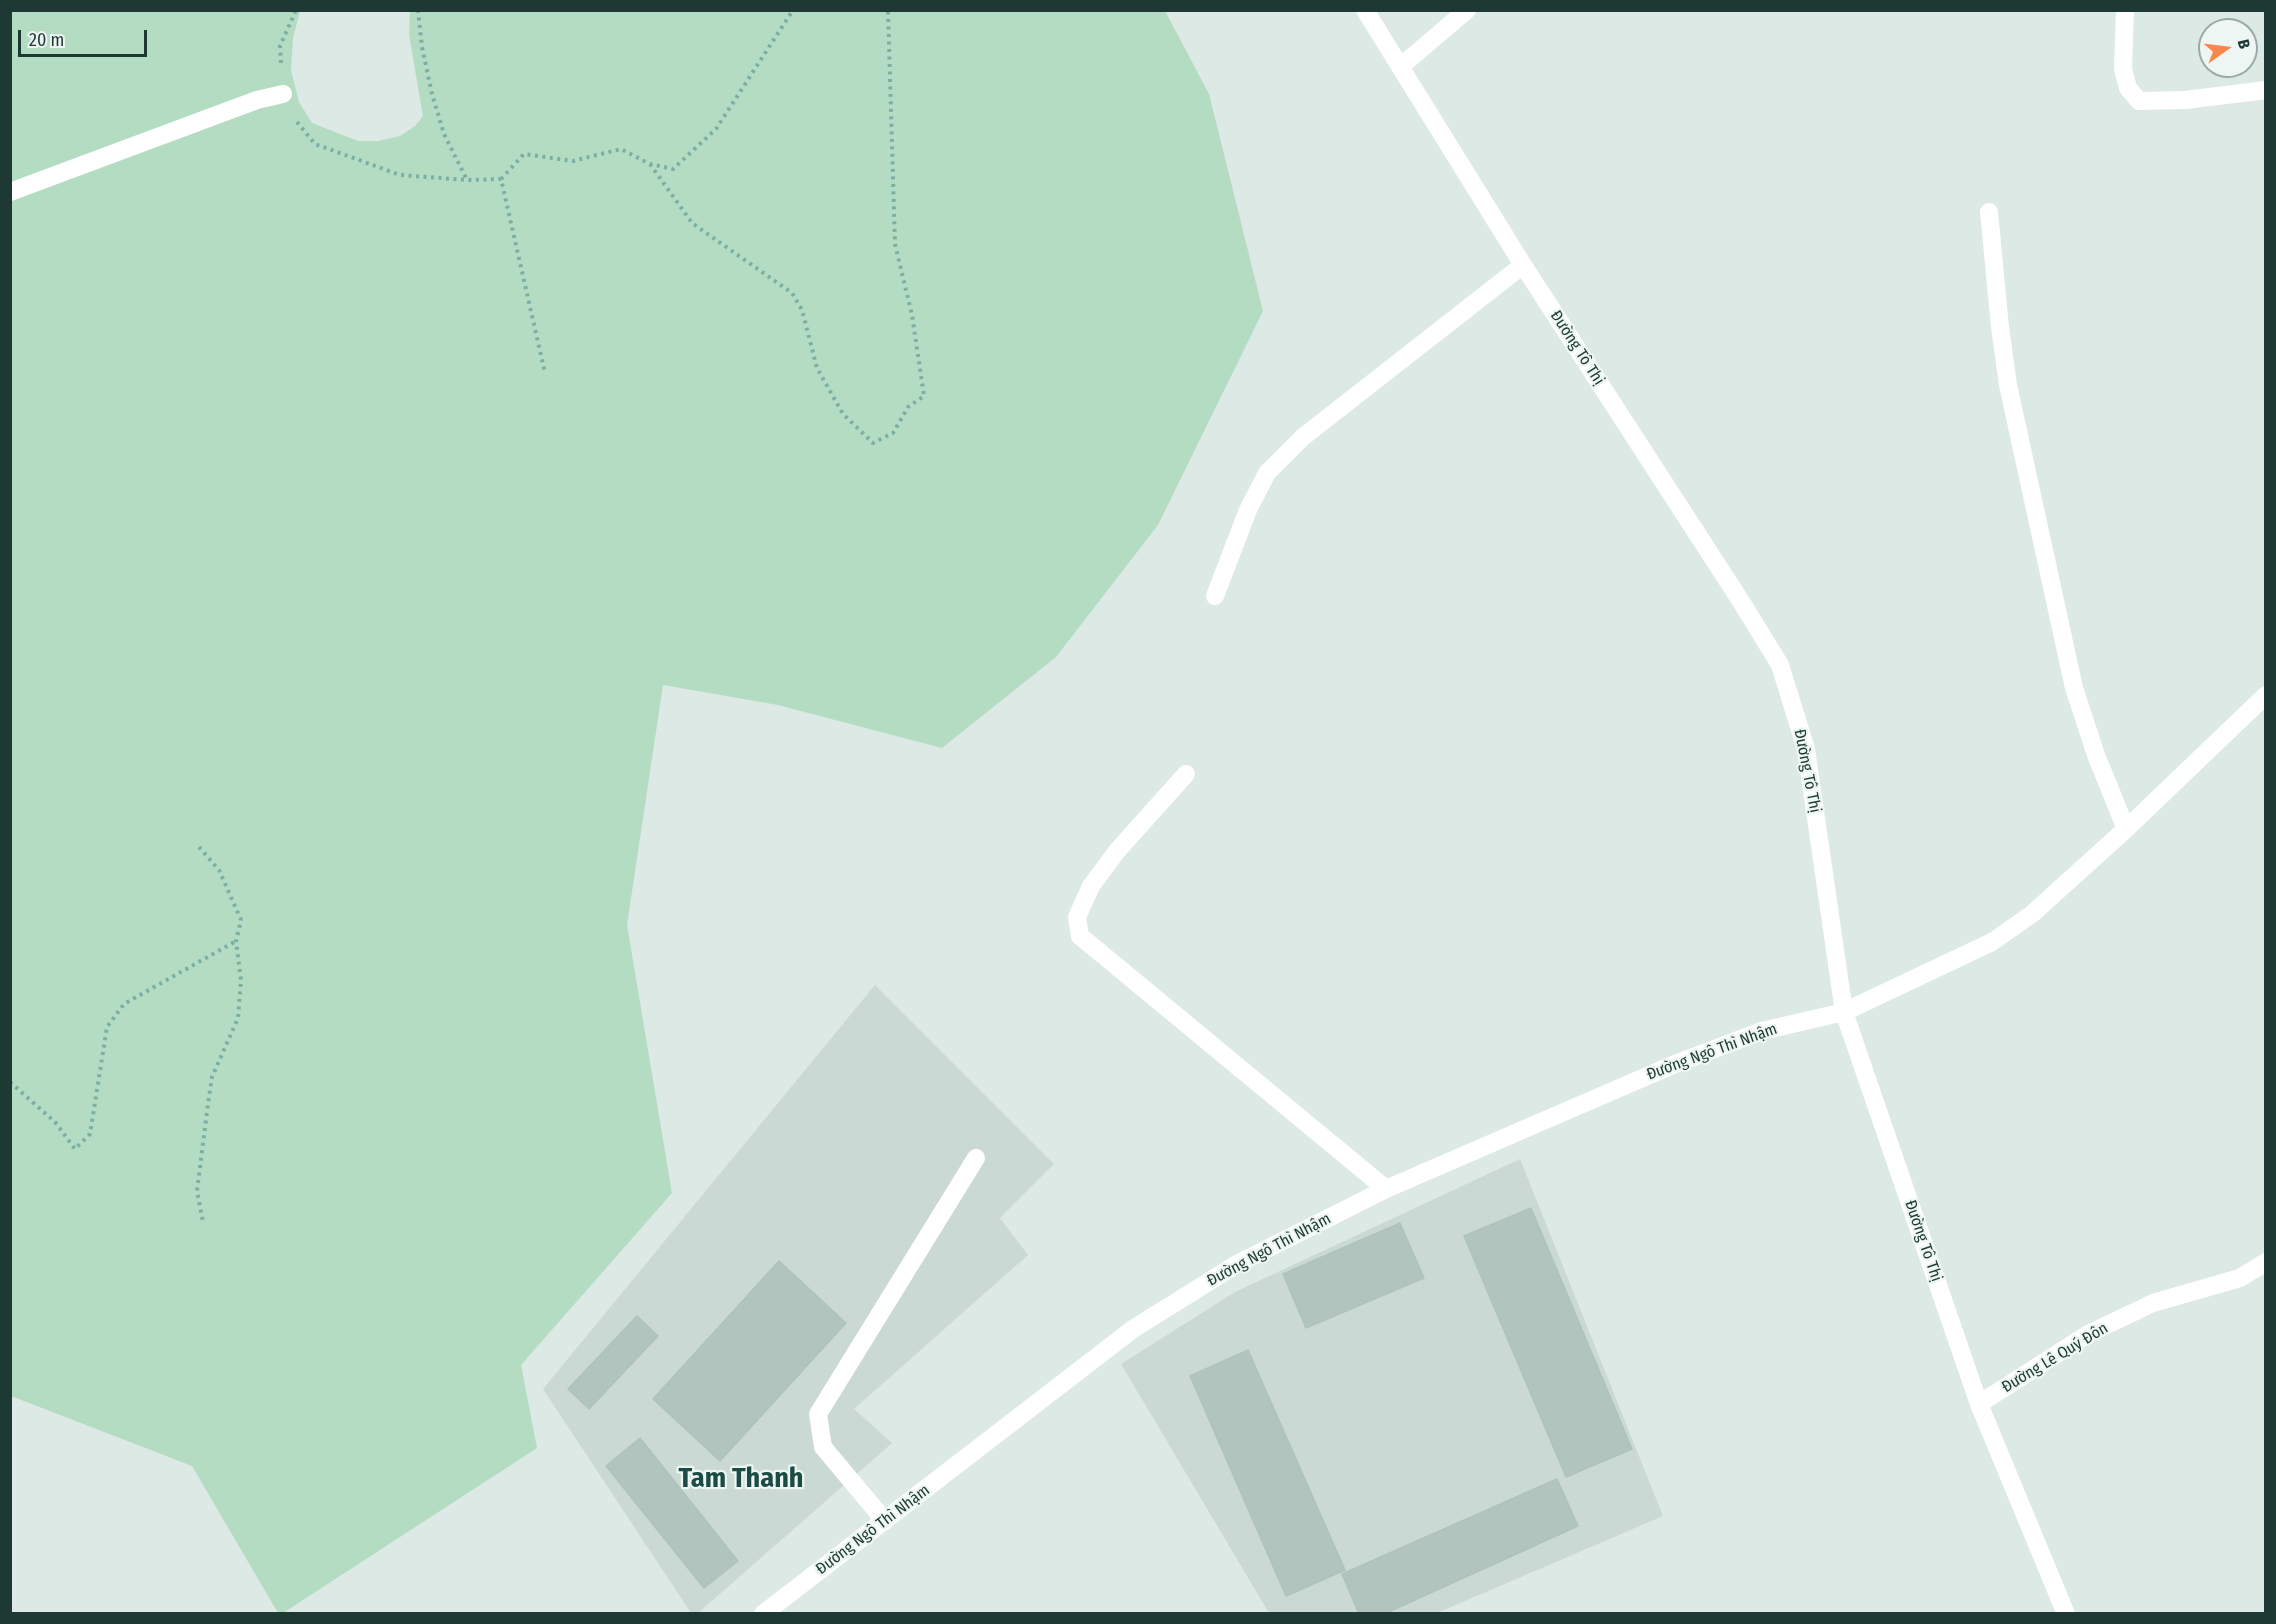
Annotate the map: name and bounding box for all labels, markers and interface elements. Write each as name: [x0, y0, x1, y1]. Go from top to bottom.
scale bar: [21, 18, 150, 56]
north arrow: [2198, 18, 2258, 78]
text: 20 m: [29, 29, 64, 51]
text: B: [2234, 37, 2254, 51]
street label: Đường Tô Thị: [1546, 307, 1608, 389]
street label: Đường Tô Thị: [1789, 727, 1825, 815]
street label: Đường Ngô Thì Nhậm: [1644, 1019, 1780, 1085]
street label: Đường Tô Thị: [1900, 1198, 1946, 1284]
street label: Đường Ngô Thì Nhậm: [1204, 1209, 1334, 1291]
street label: Đường Lê Quý Đôn: [1998, 1319, 2112, 1397]
district label: Tam Thanh: [678, 1462, 804, 1496]
street label: Đường Ngô Thì Nhậm: [812, 1481, 934, 1579]

